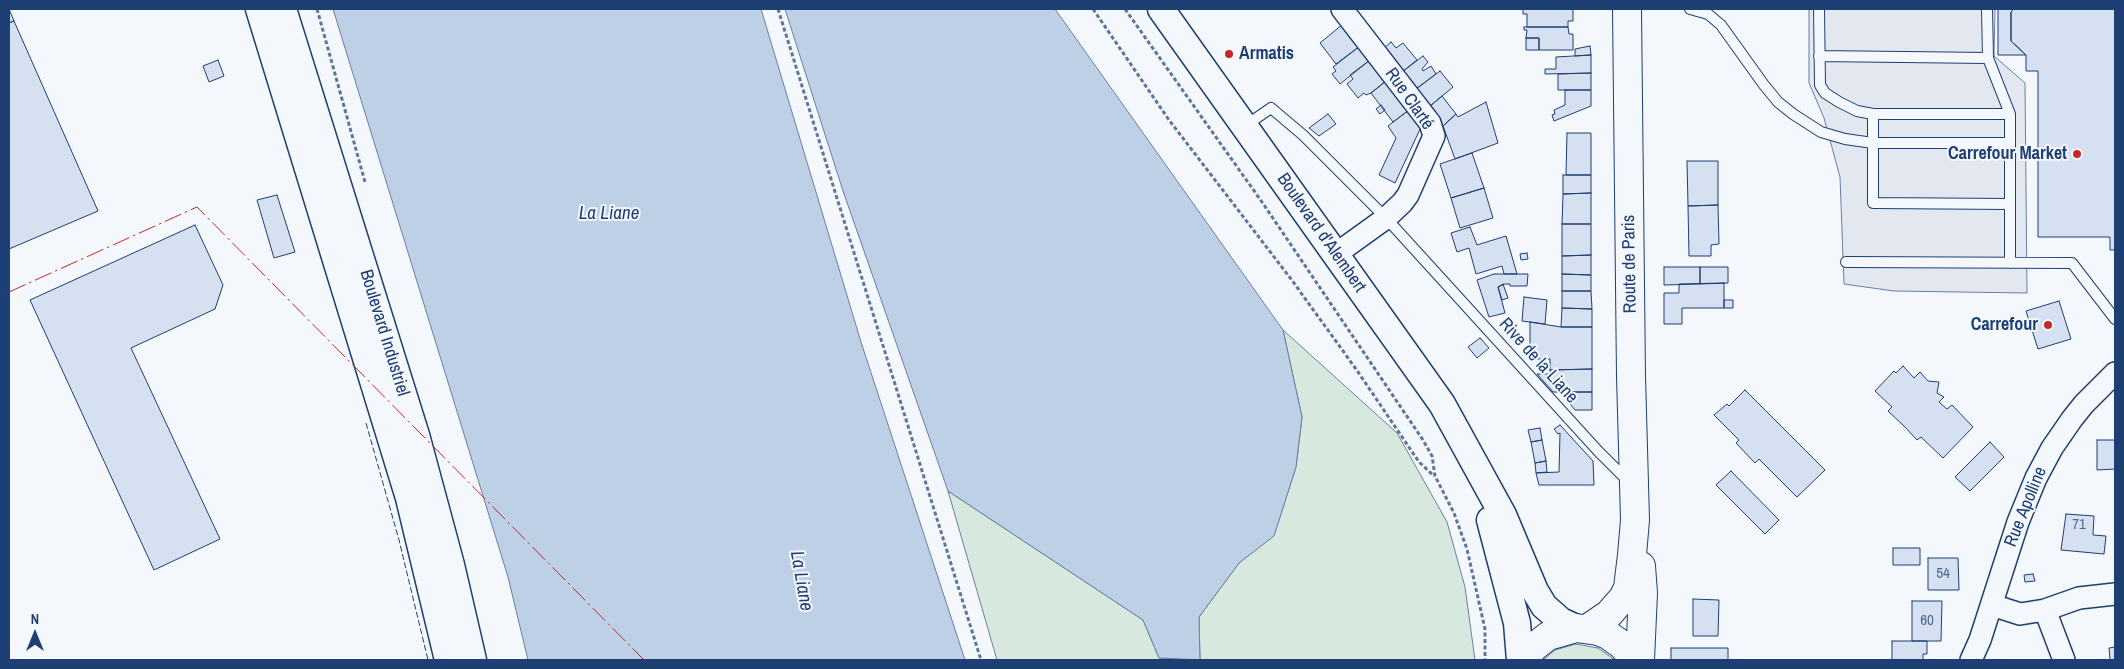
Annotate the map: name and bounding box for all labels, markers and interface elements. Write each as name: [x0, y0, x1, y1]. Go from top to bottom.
place label: Armatis: [1239, 43, 1294, 65]
marker: Armatis: [1223, 48, 1235, 60]
street label: Rue Clarté: [1380, 64, 1438, 134]
place label: Carrefour Market: [1948, 143, 2067, 165]
marker: Carrefour Market: [2071, 148, 2083, 160]
street label: Boulevard d'Alembert: [1272, 169, 1370, 297]
water label: La Liane: [579, 203, 639, 225]
street label: Route de Paris: [1618, 215, 1642, 313]
street label: Boulevard Industriel: [354, 267, 414, 399]
street label: Rive de la Liane: [1494, 314, 1582, 408]
place label: Carrefour: [1971, 314, 2038, 336]
marker: Carrefour: [2042, 319, 2054, 331]
street label: Rue Apolline: [2000, 464, 2052, 550]
house number: 71: [2072, 516, 2086, 534]
water label: La Liane: [785, 549, 817, 613]
house number: 54: [1936, 565, 1950, 583]
north arrow: [10, 609, 60, 659]
text: N: [31, 610, 39, 628]
house number: 60: [1920, 612, 1934, 630]

